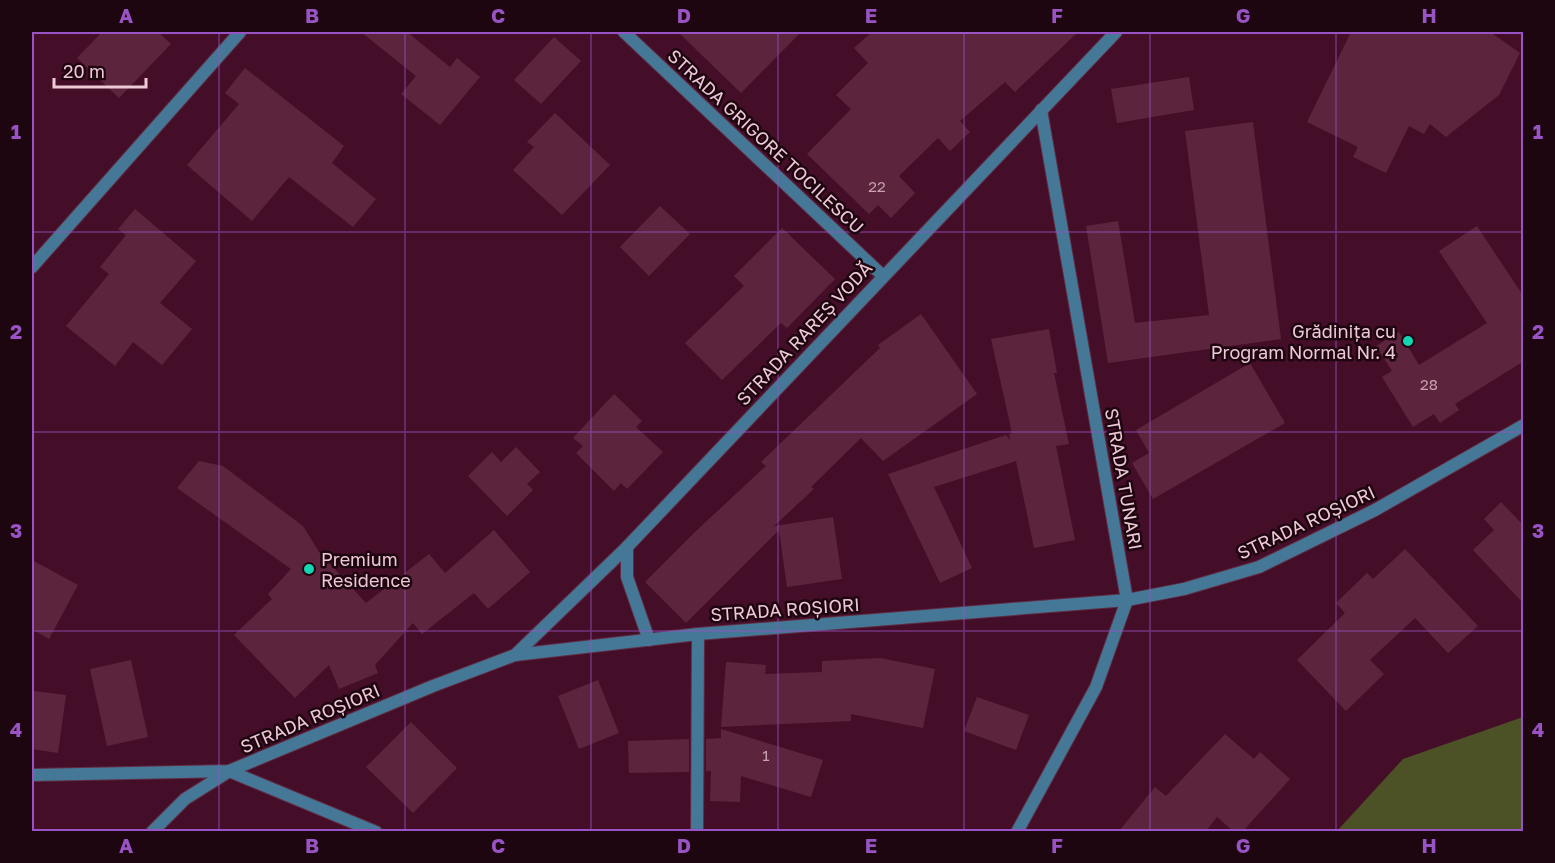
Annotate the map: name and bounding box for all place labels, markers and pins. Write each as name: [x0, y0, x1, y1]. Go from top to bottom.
place label: Grădinița cu Program Normal Nr. 4: [1211, 320, 1396, 363]
marker: Grădinița cu Program Normal Nr. 4: [1401, 334, 1415, 348]
place label: Premium Residence: [321, 548, 411, 591]
marker: Premium Residence: [302, 562, 316, 576]

